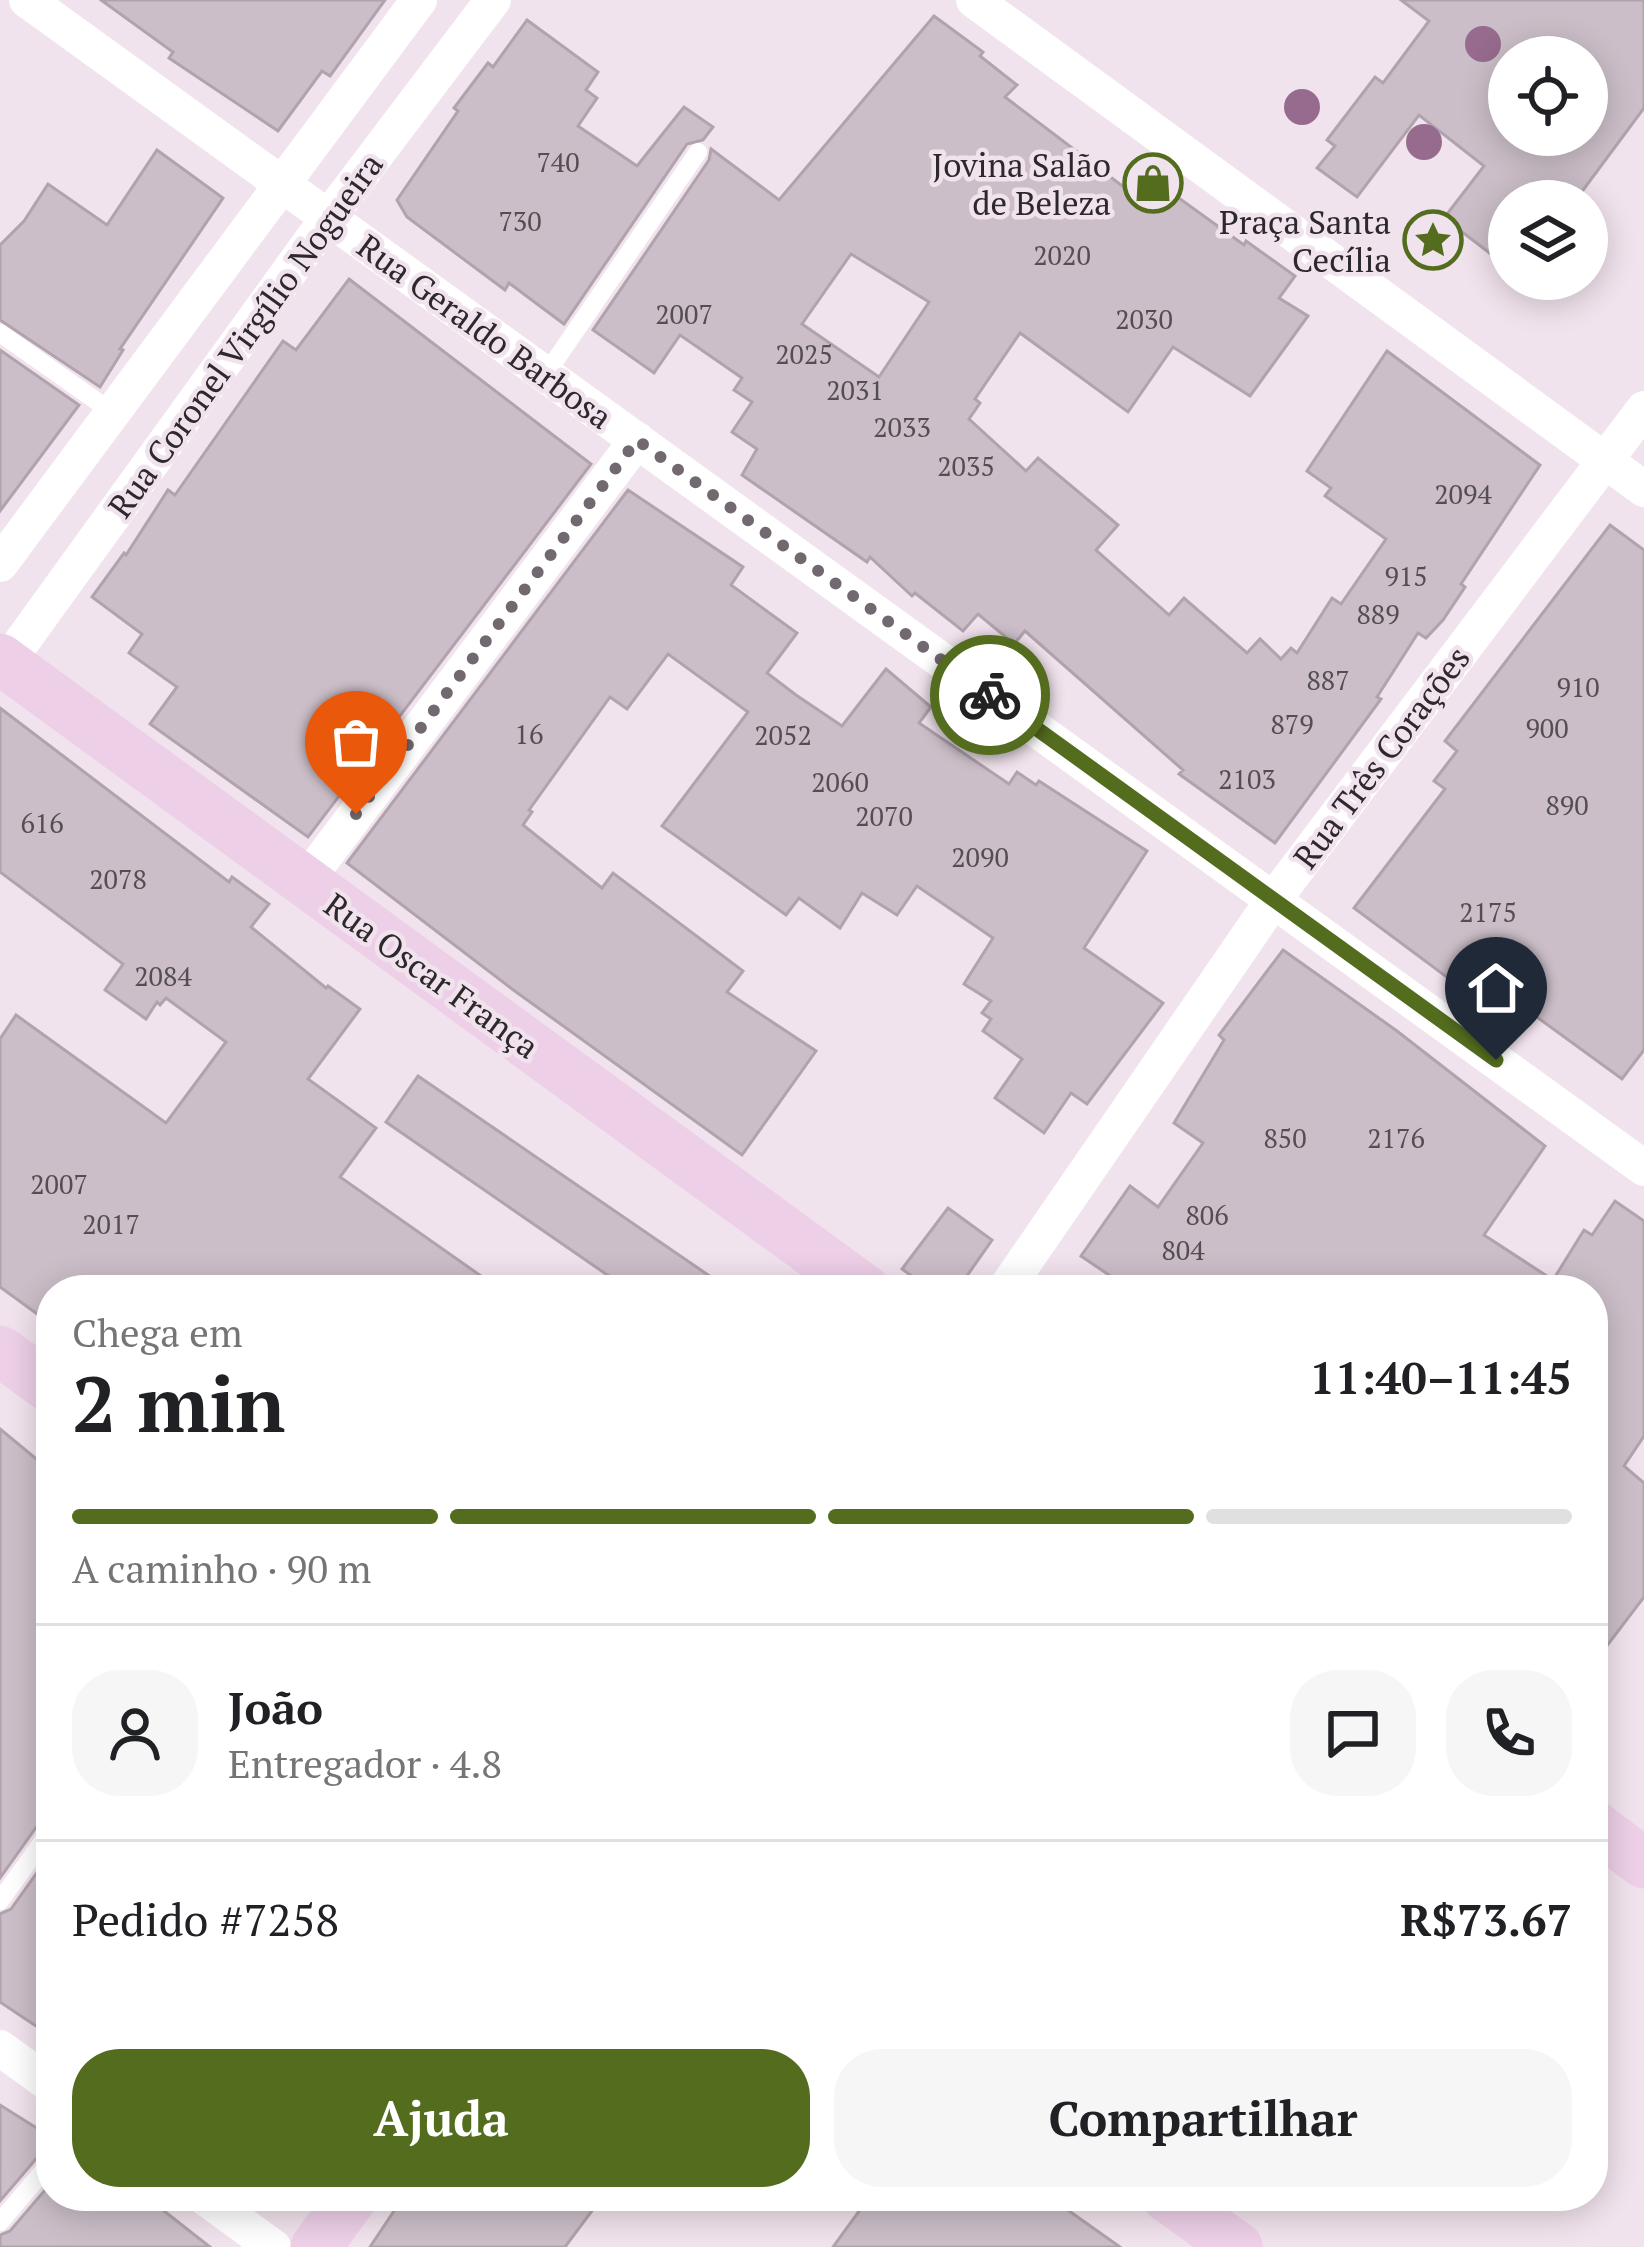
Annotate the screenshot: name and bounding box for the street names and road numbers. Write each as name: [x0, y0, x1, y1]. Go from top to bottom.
street label: Rua Coronel Virgílio Nogueira: [98, 144, 392, 526]
street label: Rua Geraldo Barbosa: [349, 224, 621, 438]
street label: Rua Três Corações: [1283, 637, 1479, 877]
street label: Rua Oscar França: [316, 883, 548, 1067]

